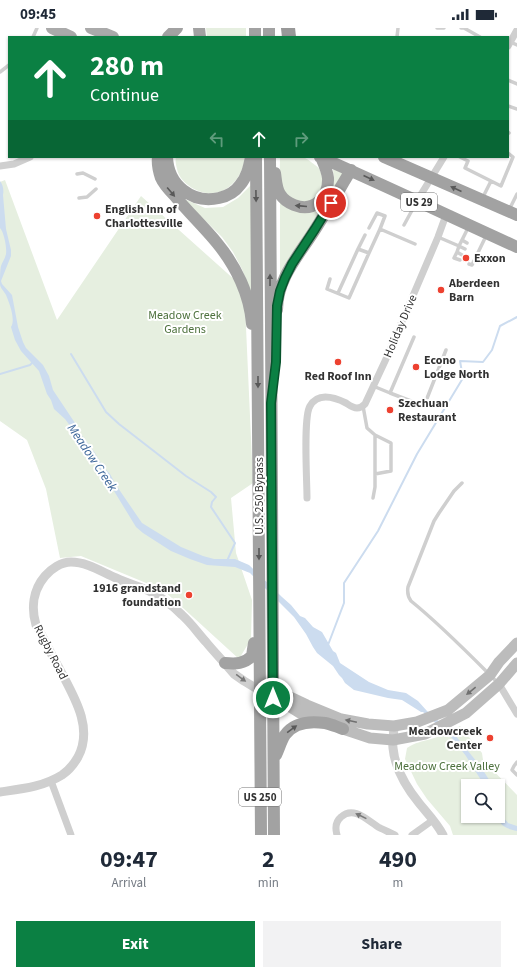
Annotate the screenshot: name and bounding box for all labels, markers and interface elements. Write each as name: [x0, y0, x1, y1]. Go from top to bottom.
text: 09:45: [20, 4, 56, 25]
text: 280 m: [90, 46, 164, 86]
icon: ahead: [24, 52, 76, 104]
text: Continue: [90, 83, 159, 108]
icon: left: [206, 128, 228, 150]
icon: ahead: [248, 128, 270, 150]
icon: right: [290, 128, 312, 150]
one-way arrow: [363, 175, 374, 181]
one-way arrow: [449, 185, 461, 191]
pin: [314, 186, 348, 220]
one-way arrow: [167, 187, 176, 198]
one-way arrow: [253, 190, 260, 202]
icon: arrive: [320, 192, 342, 214]
road number: US 29: [401, 193, 437, 211]
place label: English Inn of Charlottesville: [105, 201, 183, 232]
one-way arrow: [295, 203, 308, 209]
marker: English Inn of Charlottesville: [92, 211, 102, 221]
place label: Exxon: [474, 250, 506, 267]
marker: Exxon: [461, 253, 471, 263]
one-way arrow: [267, 274, 274, 286]
place label: Aberdeen Barn: [448, 275, 500, 306]
marker: Aberdeen Barn: [436, 285, 446, 295]
street label: Holiday Drive: [380, 292, 421, 360]
park label: Meadow Creek Gardens: [148, 307, 222, 338]
place label: Econo Lodge North: [424, 352, 489, 383]
marker: Red Roof Inn: [333, 357, 343, 367]
marker: Econo Lodge North: [411, 362, 421, 372]
place label: Red Roof Inn: [304, 368, 372, 385]
one-way arrow: [255, 376, 261, 389]
place label: Szechuan Restaurant: [398, 395, 457, 426]
marker: Szechuan Restaurant: [385, 405, 395, 415]
water label: Meadow Creek: [63, 420, 122, 496]
street label: U.S. 250 Bypass: [251, 457, 268, 535]
one-way arrow: [256, 548, 262, 561]
place label: 1916 grandstand foundation: [93, 580, 181, 611]
marker: 1916 grandstand foundation: [184, 590, 194, 600]
street label: Rugby Road: [29, 622, 72, 683]
one-way arrow: [235, 674, 246, 682]
position arrow: [252, 677, 294, 719]
one-way arrow: [466, 687, 477, 696]
one-way arrow: [345, 717, 357, 723]
place label: Meadowcreek Center: [409, 723, 482, 754]
one-way arrow: [287, 725, 298, 733]
marker: Meadowcreek Center: [485, 733, 495, 743]
park label: Meadow Creek Valley: [394, 758, 500, 775]
map controls: [461, 779, 505, 823]
button: search: [461, 779, 505, 823]
road number: US 250: [239, 788, 281, 806]
one-way arrow: [355, 813, 367, 819]
text: 09:47: [100, 842, 158, 877]
text: 2: [262, 842, 275, 877]
text: 490: [379, 842, 417, 877]
text: Arrival: [111, 874, 146, 892]
text: min: [258, 874, 279, 892]
text: m: [393, 874, 403, 892]
button: Exit: [16, 921, 255, 967]
button: Share: [263, 921, 501, 967]

